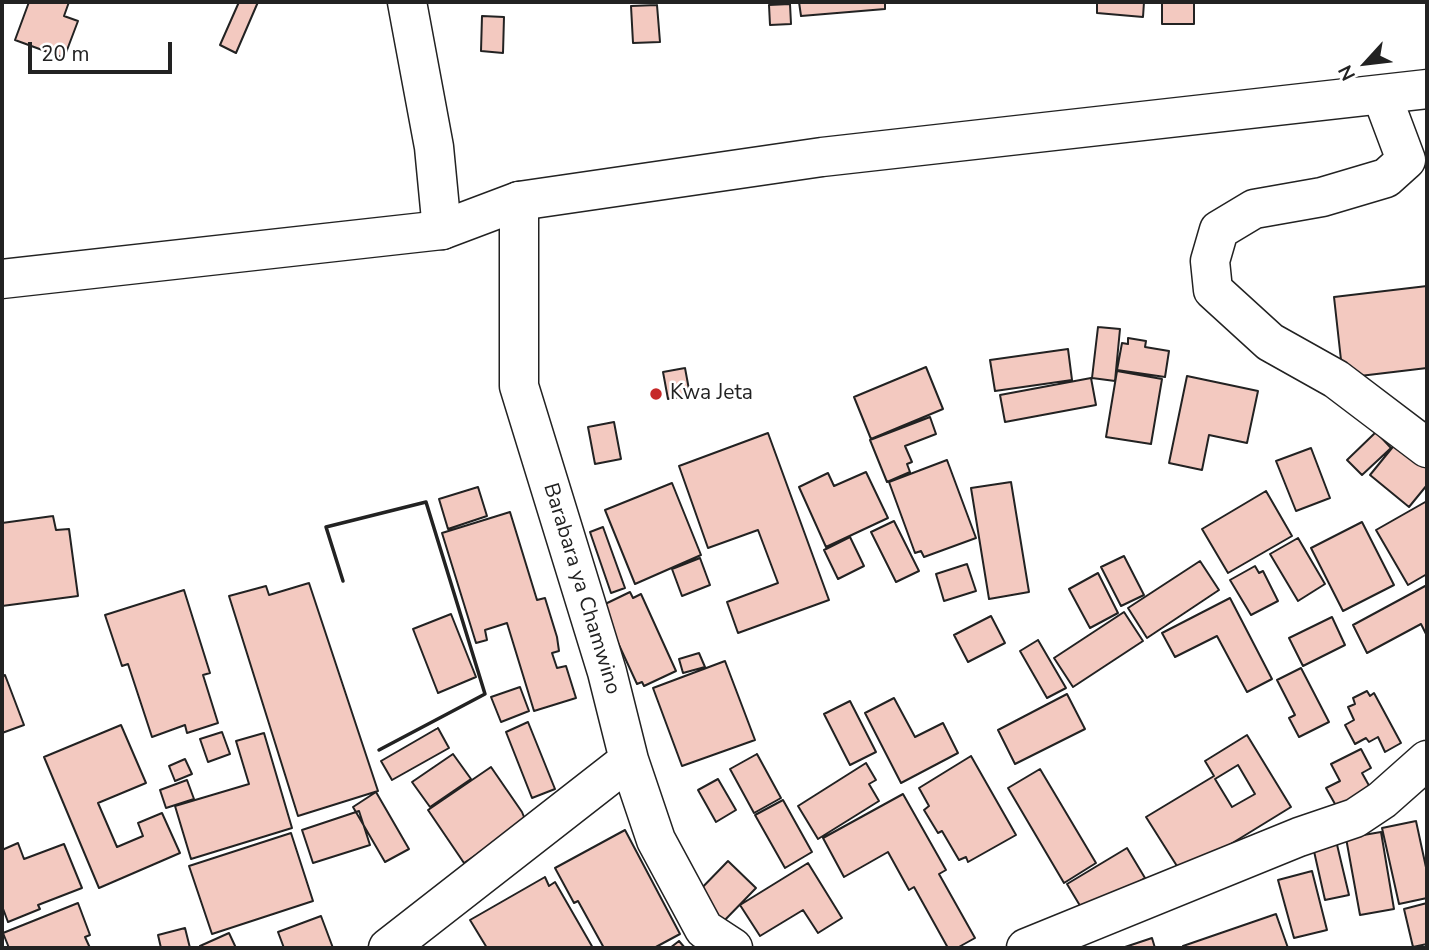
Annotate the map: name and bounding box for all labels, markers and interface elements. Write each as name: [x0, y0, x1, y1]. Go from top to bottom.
scale bar: [32, 28, 175, 72]
north arrow: [1331, 28, 1401, 98]
text: 20 m: [41, 40, 90, 68]
text: N: [1332, 60, 1362, 85]
place label: Kwa Jeta: [670, 381, 753, 407]
marker: Kwa Jeta: [648, 386, 664, 402]
street label: Barabara ya Chamwino: [537, 480, 625, 698]

